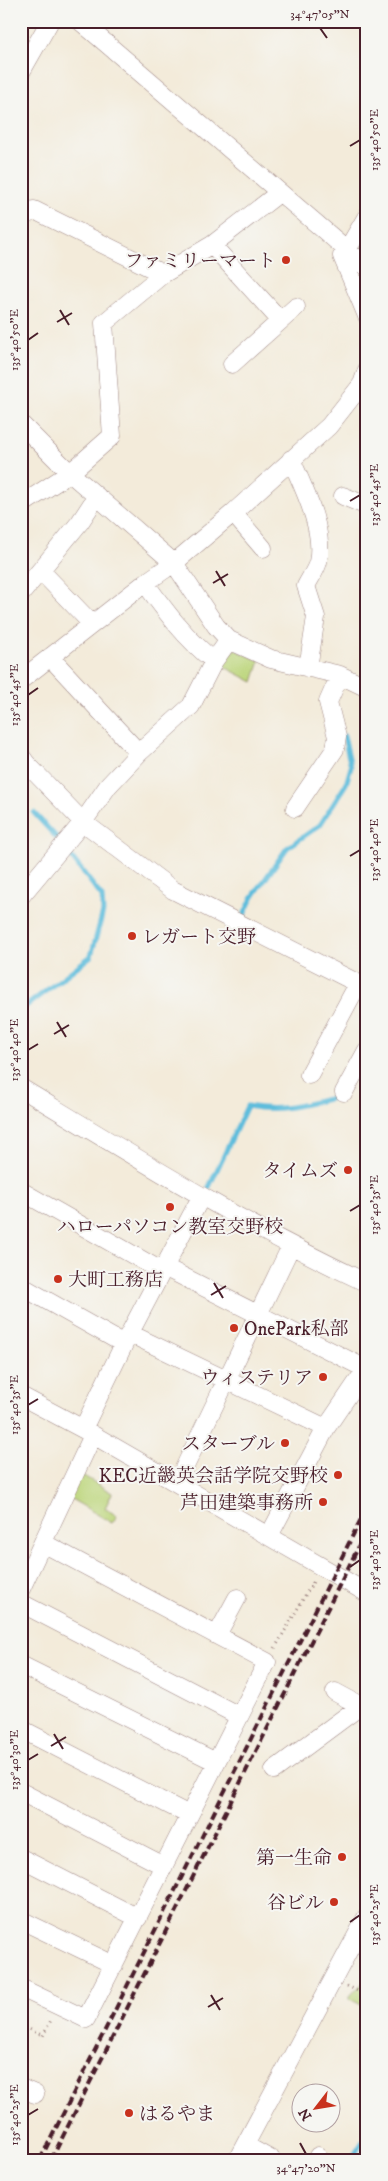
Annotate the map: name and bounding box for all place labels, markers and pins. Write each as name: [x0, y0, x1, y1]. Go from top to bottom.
place label: ファミリーマート: [124, 250, 276, 273]
marker: ファミリーマート: [280, 254, 292, 266]
place label: レガート交野: [142, 926, 256, 949]
marker: レガート交野: [126, 930, 138, 942]
place label: タイムズ: [262, 1160, 338, 1183]
marker: タイムズ: [342, 1164, 354, 1176]
marker: ハローパソコン教室交野校: [164, 1201, 176, 1213]
place label: ハローパソコン教室交野校: [57, 1216, 283, 1239]
place label: 大町工務店: [68, 1269, 163, 1292]
marker: 大町工務店: [52, 1273, 64, 1285]
place label: OnePark私部: [244, 1318, 349, 1341]
marker: OnePark私部: [228, 1322, 240, 1334]
place label: ウィステリア: [201, 1367, 313, 1390]
marker: ウィステリア: [317, 1371, 329, 1383]
place label: スターブル: [182, 1433, 275, 1456]
marker: スターブル: [279, 1437, 291, 1449]
place label: KEC近畿英会話学院交野校: [99, 1465, 328, 1488]
marker: KEC近畿英会話学院交野校: [332, 1469, 344, 1481]
place label: 芦田建築事務所: [180, 1492, 313, 1515]
marker: 芦田建築事務所: [317, 1496, 329, 1508]
place label: 第一生命: [256, 1847, 332, 1870]
marker: 第一生命: [336, 1851, 348, 1863]
place label: 谷ビル: [267, 1892, 324, 1915]
marker: 谷ビル: [328, 1896, 340, 1908]
place label: はるやま: [139, 2103, 215, 2126]
marker: はるやま: [123, 2107, 135, 2119]

